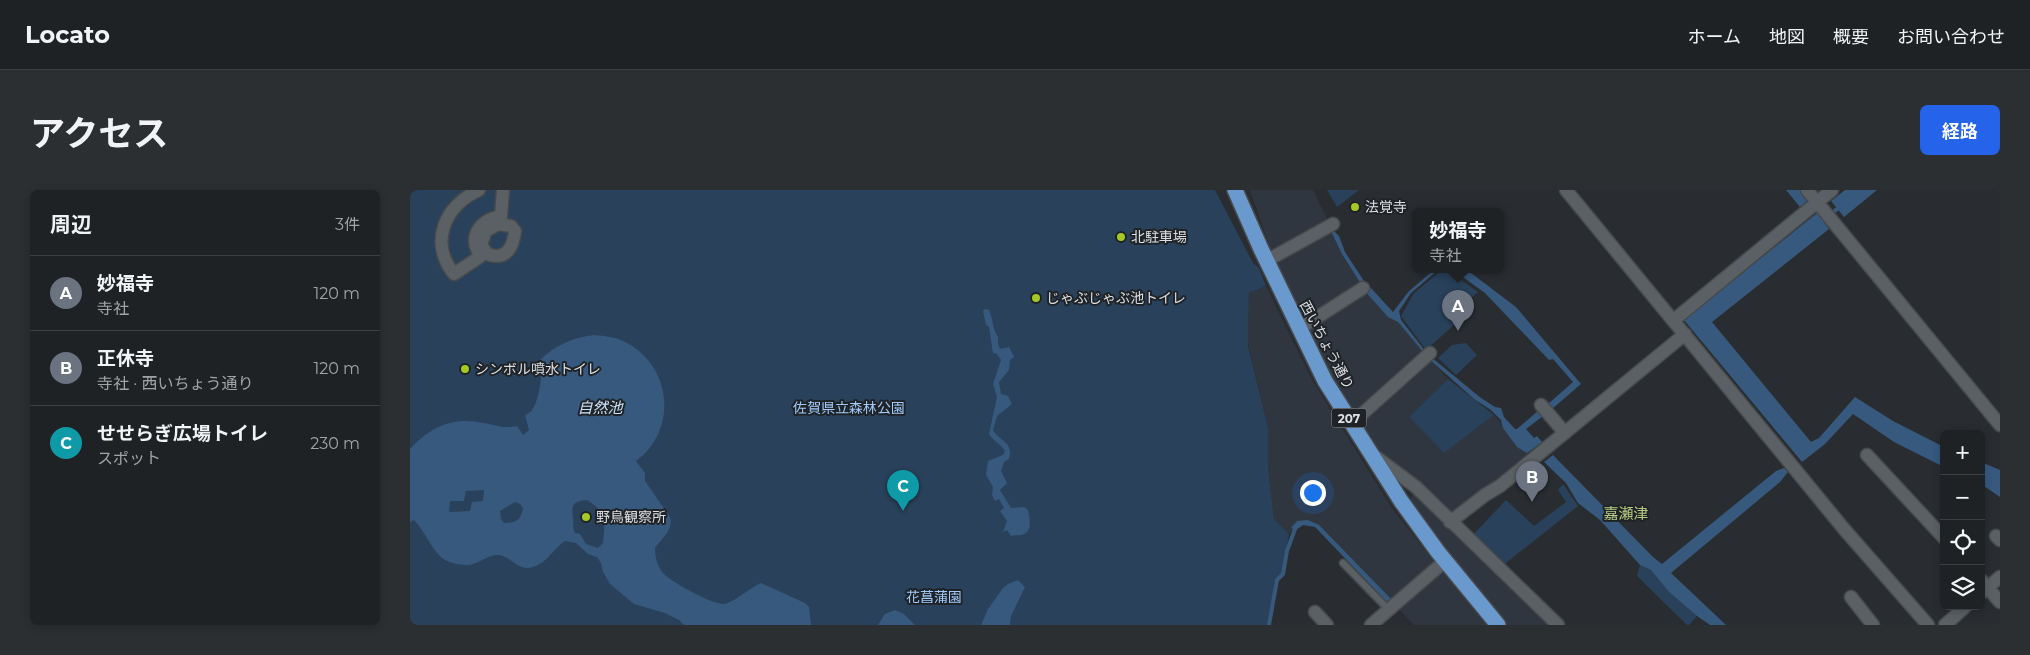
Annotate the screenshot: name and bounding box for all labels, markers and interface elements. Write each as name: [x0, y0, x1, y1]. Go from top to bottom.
text: Locato: [25, 20, 110, 49]
text: ホーム: [1688, 26, 1741, 48]
text: 地図: [1769, 26, 1805, 48]
text: 概要: [1833, 26, 1869, 48]
text: お問い合わせ: [1897, 26, 2005, 48]
button: 経路: [1920, 105, 2000, 155]
text: アクセス: [30, 112, 168, 155]
place label: 法覚寺: [1365, 198, 1407, 216]
marker: 法覚寺: [1349, 201, 1361, 213]
popup: [1412, 208, 1504, 273]
text: 周辺: [50, 212, 92, 237]
text: 3件: [335, 215, 360, 234]
text: 妙福寺: [1429, 219, 1487, 242]
place label: 北駐車場: [1131, 228, 1187, 246]
marker: 北駐車場: [1115, 231, 1127, 243]
text: 寺社: [1429, 246, 1462, 265]
text: 妙福寺: [97, 272, 154, 295]
text: A: [60, 284, 72, 303]
text: 120 m: [313, 284, 360, 303]
place label: じゃぶじゃぶ池トイレ: [1046, 289, 1186, 307]
pin: A: [1442, 290, 1474, 331]
marker: じゃぶじゃぶ池トイレ: [1030, 292, 1042, 304]
street label: 西いちょう通り: [1296, 298, 1358, 392]
text: 寺社: [97, 299, 129, 318]
text: 正休寺: [97, 347, 154, 370]
text: B: [60, 359, 72, 378]
text: 120 m: [313, 359, 360, 378]
place label: シンボル噴水トイレ: [475, 360, 601, 378]
marker: シンボル噴水トイレ: [459, 363, 471, 375]
text: 寺社 · 西いちょう通り: [97, 374, 253, 393]
water label: 自然池: [577, 398, 624, 417]
park label: 佐賀県立森林公園: [793, 399, 905, 417]
road number: 207: [1332, 408, 1366, 428]
text: せせらぎ広場トイレ: [97, 422, 268, 445]
map controls: [1940, 430, 1985, 610]
button: +: [1940, 430, 1985, 475]
text: C: [60, 434, 72, 453]
text: 230 m: [310, 434, 360, 453]
text: スポット: [97, 449, 161, 468]
pin: B: [1516, 461, 1548, 502]
pin: C: [887, 470, 919, 511]
button: −: [1940, 475, 1985, 520]
your location: [1300, 480, 1326, 506]
district label: 嘉瀬津: [1603, 504, 1649, 523]
place label: 野鳥観察所: [596, 508, 666, 526]
marker: 野鳥観察所: [580, 511, 592, 523]
button: locate: [1940, 520, 1985, 565]
button: layers: [1940, 565, 1985, 610]
park label: 花菖蒲園: [906, 588, 962, 606]

